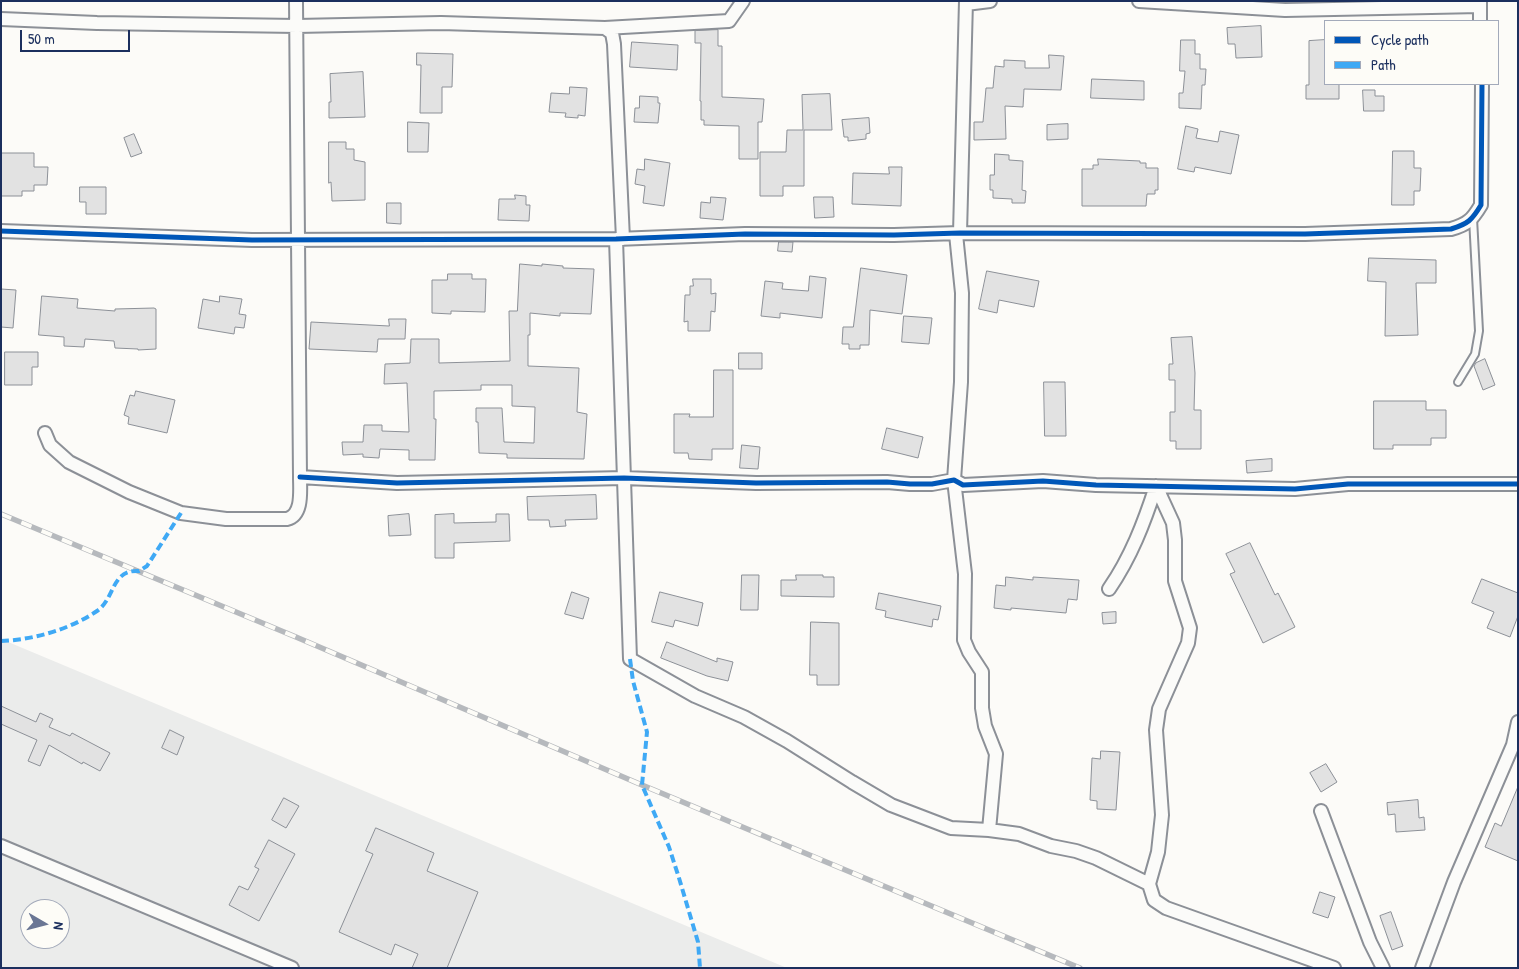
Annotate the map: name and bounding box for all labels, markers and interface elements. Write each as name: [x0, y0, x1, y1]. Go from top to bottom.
scale bar: [22, 20, 132, 52]
legend: [1324, 20, 1499, 85]
text: 50 m: [28, 28, 55, 49]
text: Cycle path: [1371, 29, 1429, 50]
text: Path: [1371, 54, 1396, 75]
north arrow: [20, 899, 70, 949]
text: N: [49, 921, 69, 931]

